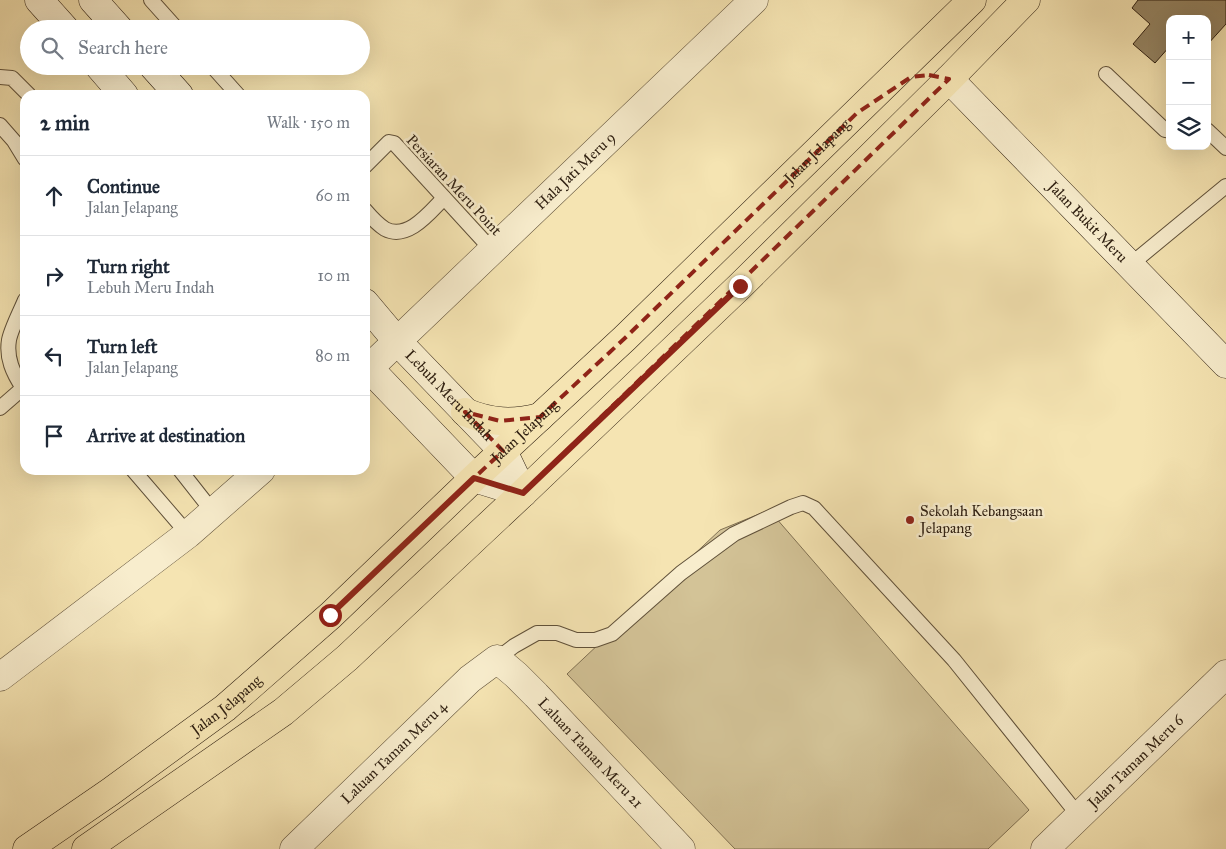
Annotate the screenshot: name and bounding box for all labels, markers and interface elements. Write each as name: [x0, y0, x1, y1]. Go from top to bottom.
map controls: [1166, 15, 1211, 150]
button: +: [1166, 15, 1211, 60]
search box: [20, 20, 370, 75]
icon: search: [38, 34, 66, 62]
text: Search here: [78, 36, 168, 59]
button: −: [1166, 60, 1211, 105]
button: layers: [1166, 105, 1211, 150]
text: 2 min: [40, 110, 90, 136]
text: Walk · 150 m: [267, 113, 350, 132]
street label: Jalan Jelapang: [779, 114, 854, 189]
street label: Hala Jati Meru 9: [531, 128, 619, 213]
street label: Persiaran Meru Point: [403, 131, 506, 240]
text: Continue: [87, 175, 160, 198]
street label: Jalan Bukit Meru: [1042, 176, 1131, 266]
icon: ahead: [40, 182, 68, 210]
text: 60 m: [316, 186, 350, 205]
text: Jalan Jelapang: [87, 198, 178, 217]
text: Turn right: [87, 255, 170, 278]
icon: right: [40, 262, 68, 290]
text: 10 m: [318, 266, 350, 285]
route end: [729, 275, 752, 298]
text: Lebuh Meru Indah: [87, 278, 214, 297]
text: Turn left: [87, 335, 157, 358]
icon: left: [40, 342, 68, 370]
text: 80 m: [315, 346, 350, 365]
street label: Lebuh Meru Indah: [401, 346, 498, 445]
text: Jalan Jelapang: [87, 358, 178, 377]
street label: Jalan Jelapang: [486, 395, 563, 469]
icon: arrive: [40, 422, 68, 450]
text: Arrive at destination: [87, 424, 245, 447]
place label: Sekolah Kebangsaan Jelapang: [918, 502, 1043, 538]
marker: Sekolah Kebangsaan Jelapang: [904, 514, 916, 526]
route start: [319, 604, 342, 627]
street label: Jalan Jelapang: [186, 671, 266, 741]
street label: Laluan Taman Meru 21: [534, 694, 647, 812]
street label: Laluan Taman Meru 4: [337, 697, 451, 808]
street label: Jalan Taman Meru 6: [1083, 710, 1188, 814]

